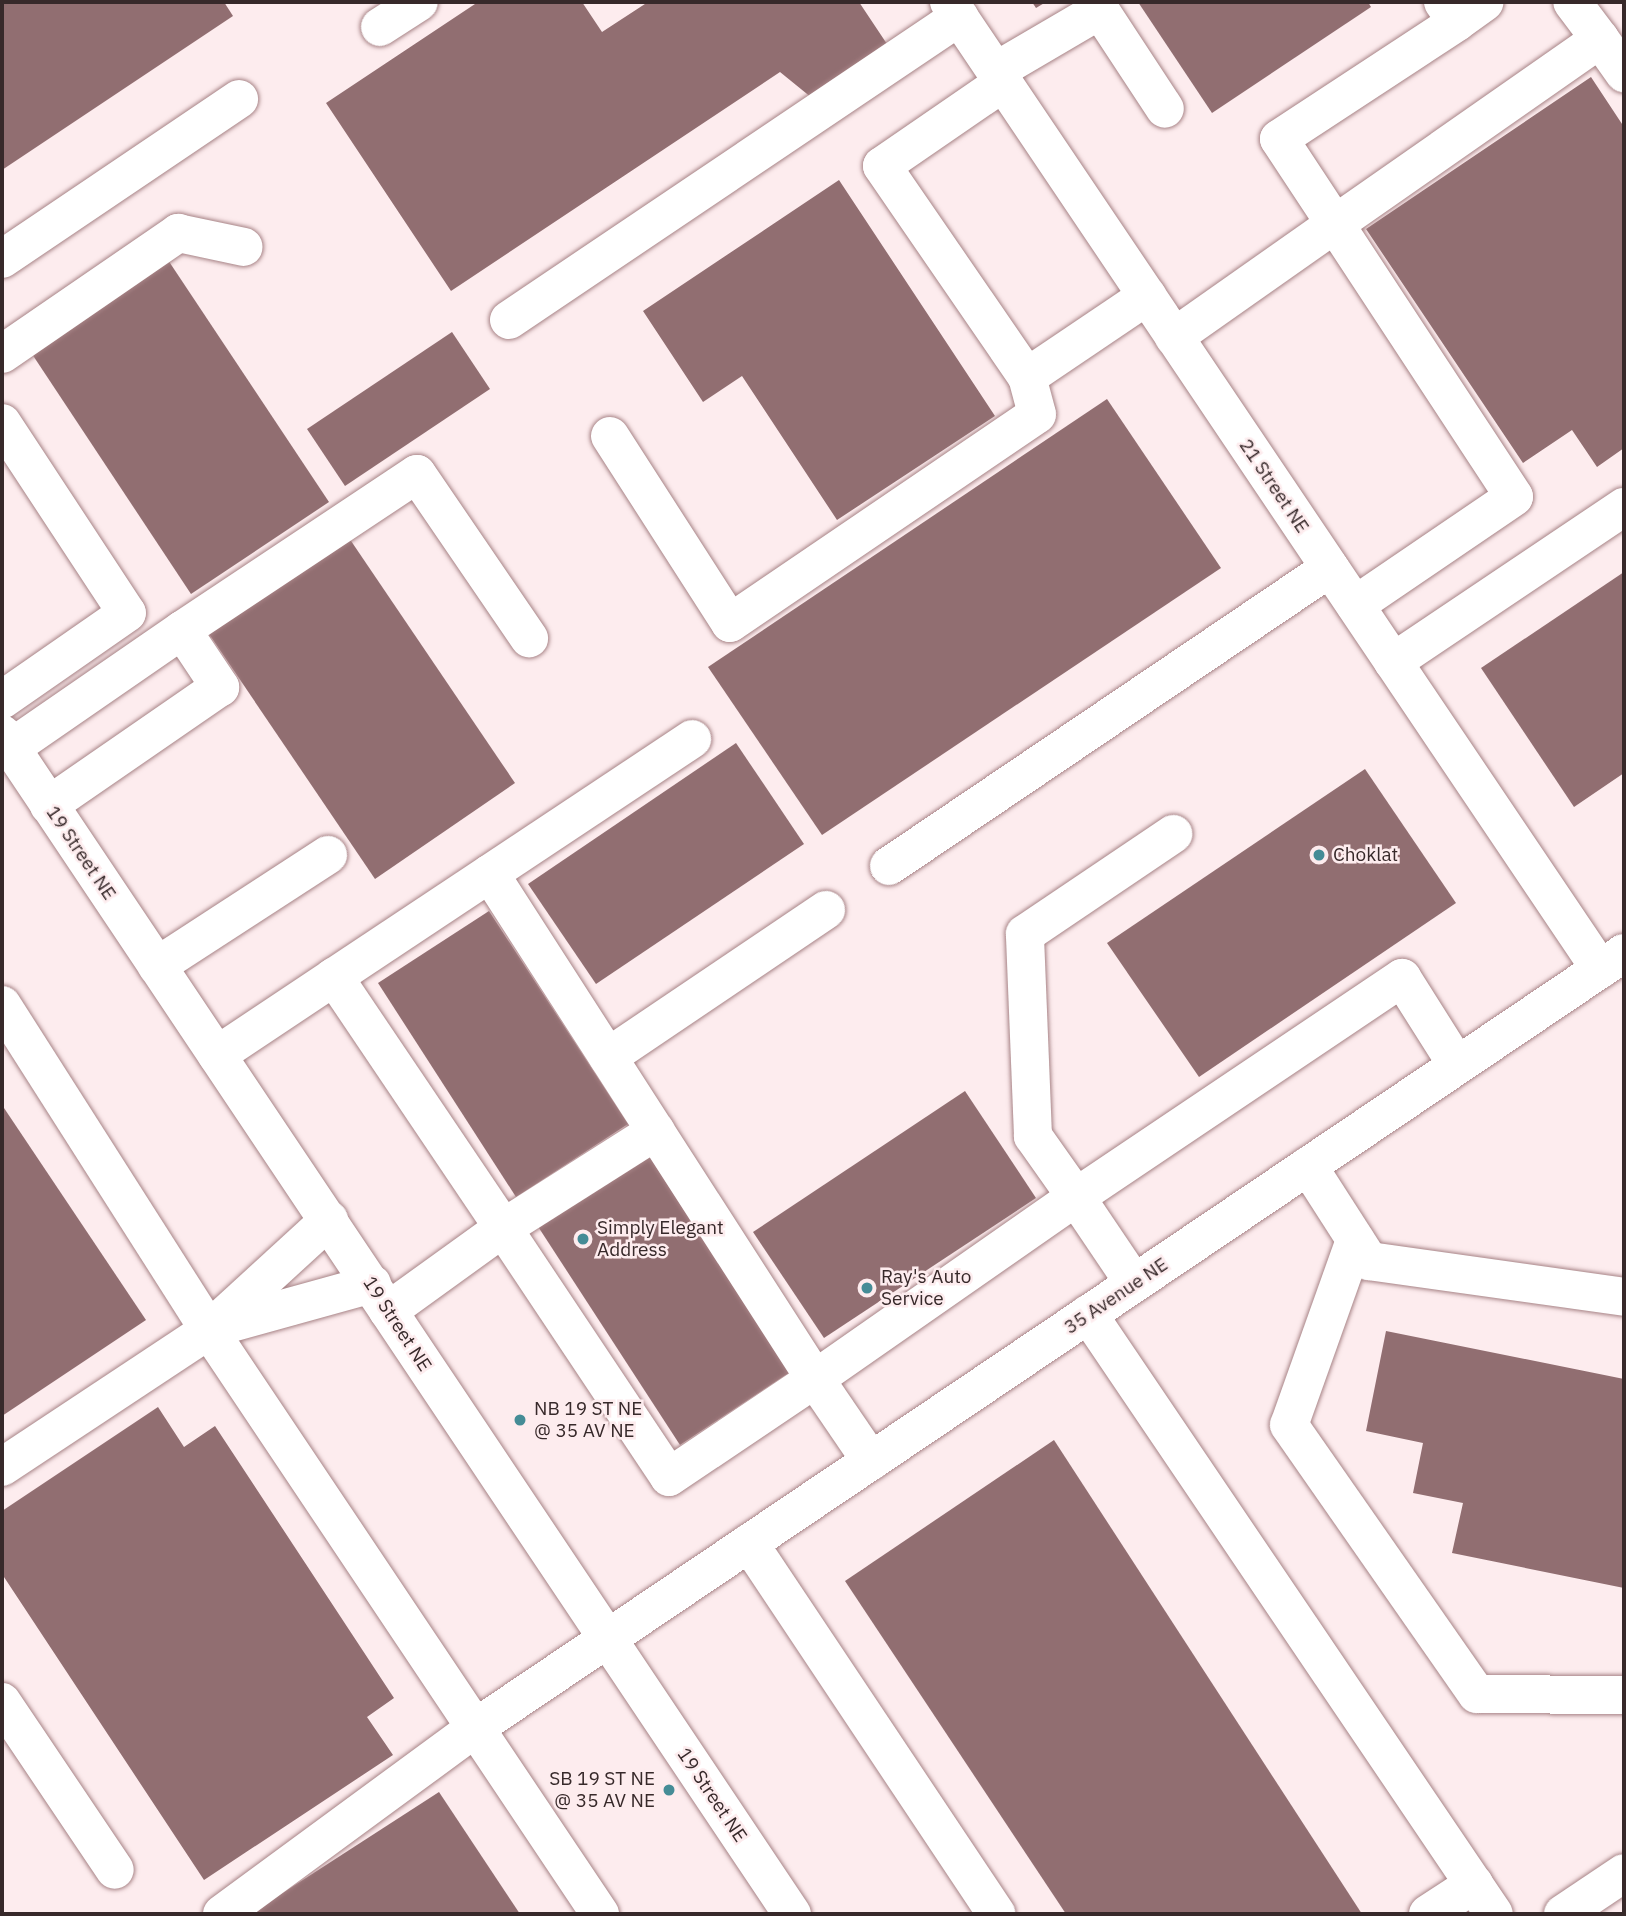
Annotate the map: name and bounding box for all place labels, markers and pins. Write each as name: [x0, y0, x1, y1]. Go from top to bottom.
place label: Choklat: [1333, 844, 1398, 866]
marker: Choklat: [1311, 847, 1327, 863]
place label: Simply Elegant Address: [597, 1217, 724, 1261]
marker: Simply Elegant Address: [575, 1231, 591, 1247]
place label: Ray's Auto Service: [881, 1266, 971, 1310]
marker: Ray's Auto Service: [859, 1280, 875, 1296]
place label: NB 19 ST NE @ 35 AV NE: [534, 1398, 642, 1442]
marker: NB 19 ST NE @ 35 AV NE: [512, 1412, 528, 1428]
place label: SB 19 ST NE @ 35 AV NE: [549, 1768, 655, 1812]
marker: SB 19 ST NE @ 35 AV NE: [661, 1782, 677, 1798]

